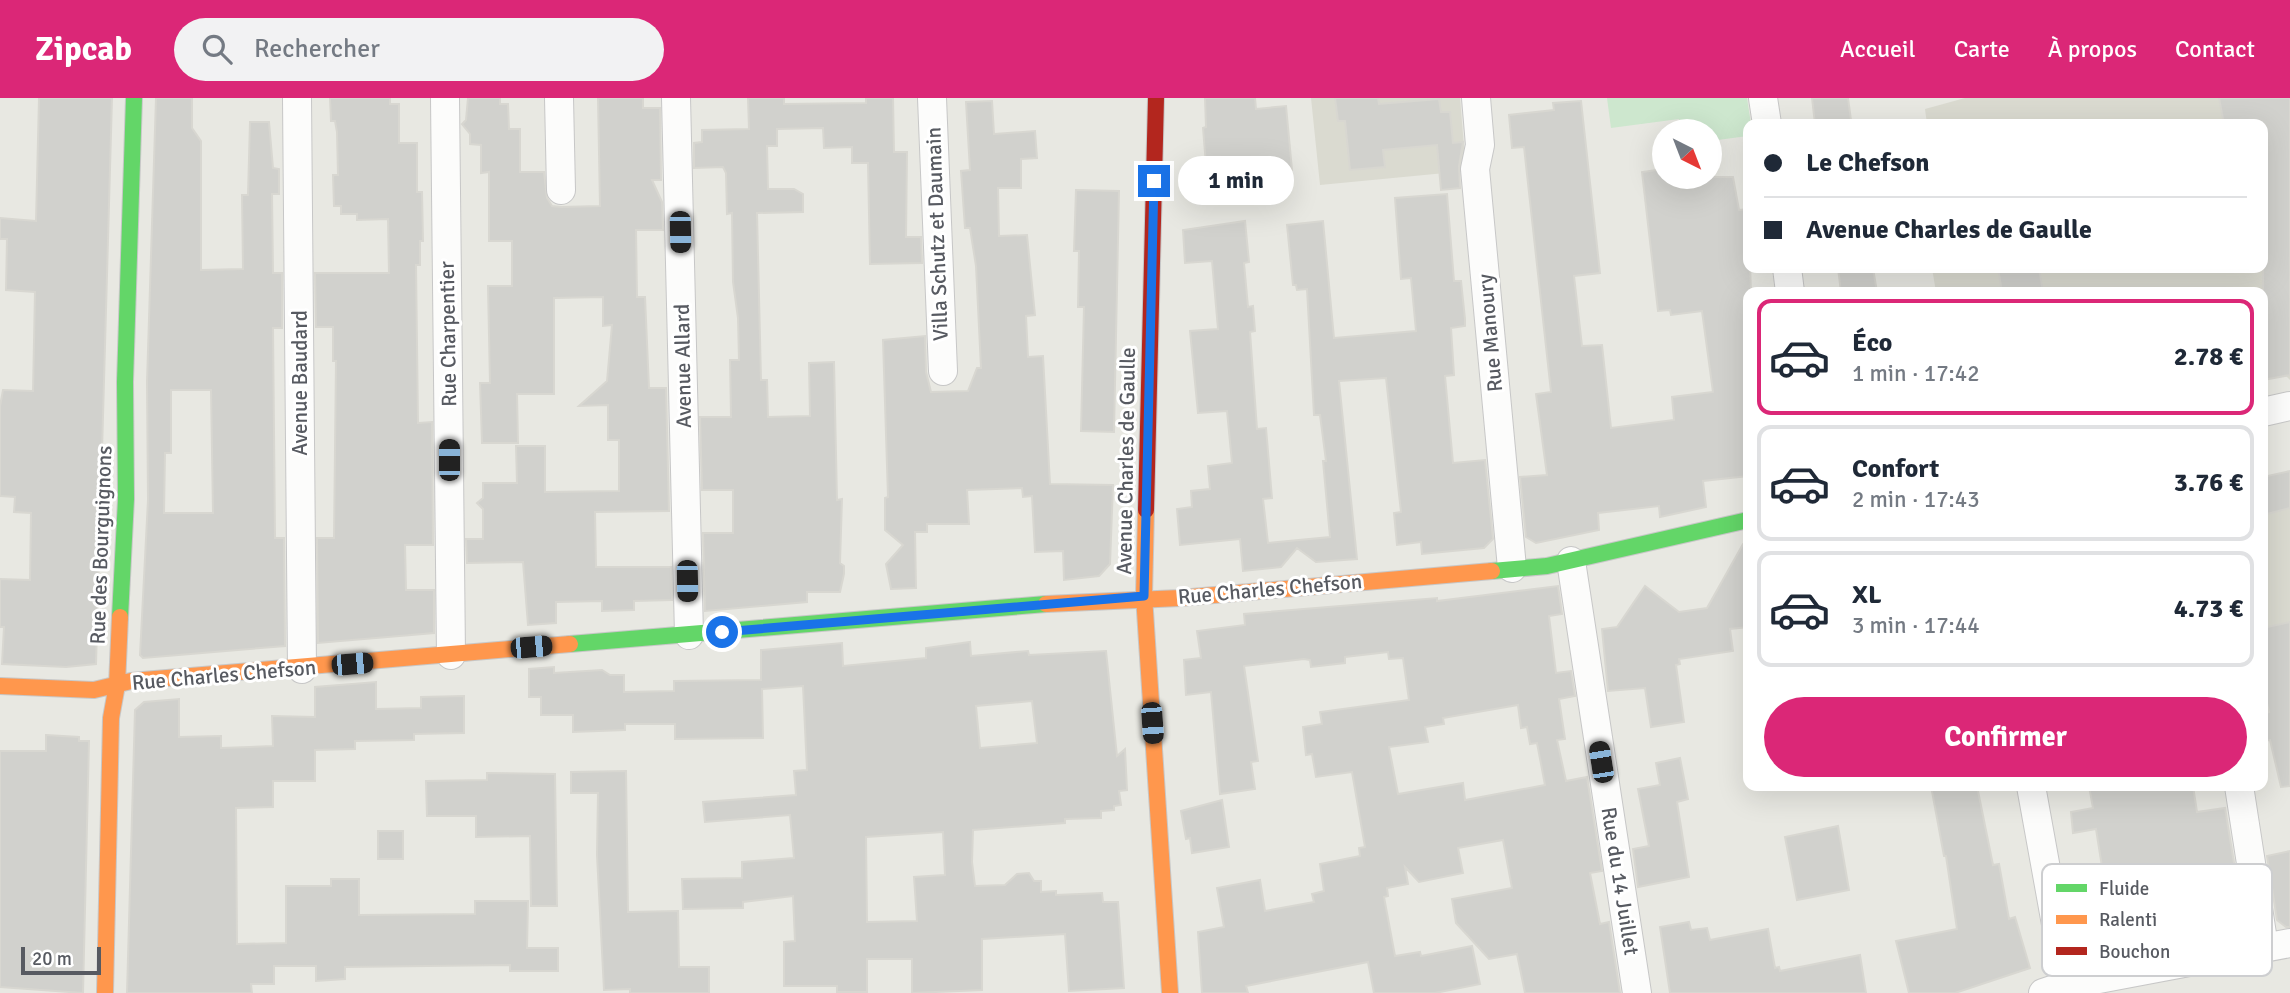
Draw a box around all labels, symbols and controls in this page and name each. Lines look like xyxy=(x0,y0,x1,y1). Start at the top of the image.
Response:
search box xyxy=(174,18,664,81)
text: Zipcab xyxy=(35,29,132,70)
icon: search xyxy=(198,30,236,68)
text: Rechercher xyxy=(254,33,380,65)
text: Accueil xyxy=(1840,34,1916,64)
text: Carte xyxy=(1954,34,2010,64)
text: À propos xyxy=(2048,34,2137,64)
text: Contact xyxy=(2175,34,2255,64)
north arrow xyxy=(1652,119,1722,189)
map controls xyxy=(1652,119,1722,189)
street label: Villa Schutz et Daumain xyxy=(920,127,954,341)
text: Le Chefson xyxy=(1806,147,1930,179)
callout: 1 min xyxy=(1178,156,1294,206)
route end xyxy=(1138,165,1170,197)
text: 1 min xyxy=(1208,166,1264,195)
car xyxy=(670,211,691,253)
text: Avenue Charles de Gaulle xyxy=(1806,214,2092,246)
street label: Rue Charpentier xyxy=(434,261,462,407)
street label: Rue Manoury xyxy=(1472,273,1508,393)
street label: Avenue Allard xyxy=(669,304,697,428)
street label: Avenue Baudard xyxy=(287,310,313,456)
icon: car xyxy=(1768,326,1831,389)
text: Éco xyxy=(1852,327,1892,359)
text: 2.78 € xyxy=(2174,341,2243,373)
street label: Avenue Charles de Gaulle xyxy=(1111,347,1141,575)
text: 1 min · 17:42 xyxy=(1852,359,1980,388)
car xyxy=(439,439,460,481)
street label: Rue des Bourguignons xyxy=(85,445,117,645)
icon: car xyxy=(1768,452,1831,515)
text: Confort xyxy=(1852,453,1939,485)
text: 3.76 € xyxy=(2174,467,2243,499)
text: 2 min · 17:43 xyxy=(1852,485,1980,514)
car xyxy=(677,560,698,602)
street label: Rue Charles Chefson xyxy=(1177,568,1363,610)
icon: car xyxy=(1768,578,1831,641)
text: XL xyxy=(1852,579,1882,611)
text: 4.73 € xyxy=(2174,593,2243,625)
text: 3 min · 17:44 xyxy=(1852,611,1980,640)
route start xyxy=(706,616,738,648)
car xyxy=(510,635,553,659)
car xyxy=(331,652,374,676)
street label: Rue Charles Chefson xyxy=(131,654,317,696)
button: Confirmer xyxy=(1764,697,2247,777)
car xyxy=(1141,701,1164,745)
car xyxy=(1588,740,1615,784)
street label: Rue du 14 Juillet xyxy=(1595,805,1645,957)
legend xyxy=(2042,864,2272,976)
text: Fluide xyxy=(2099,877,2149,901)
text: Ralenti xyxy=(2099,908,2157,932)
text: Bouchon xyxy=(2099,940,2170,964)
scale bar xyxy=(21,944,102,976)
text: 20 m xyxy=(32,947,72,971)

